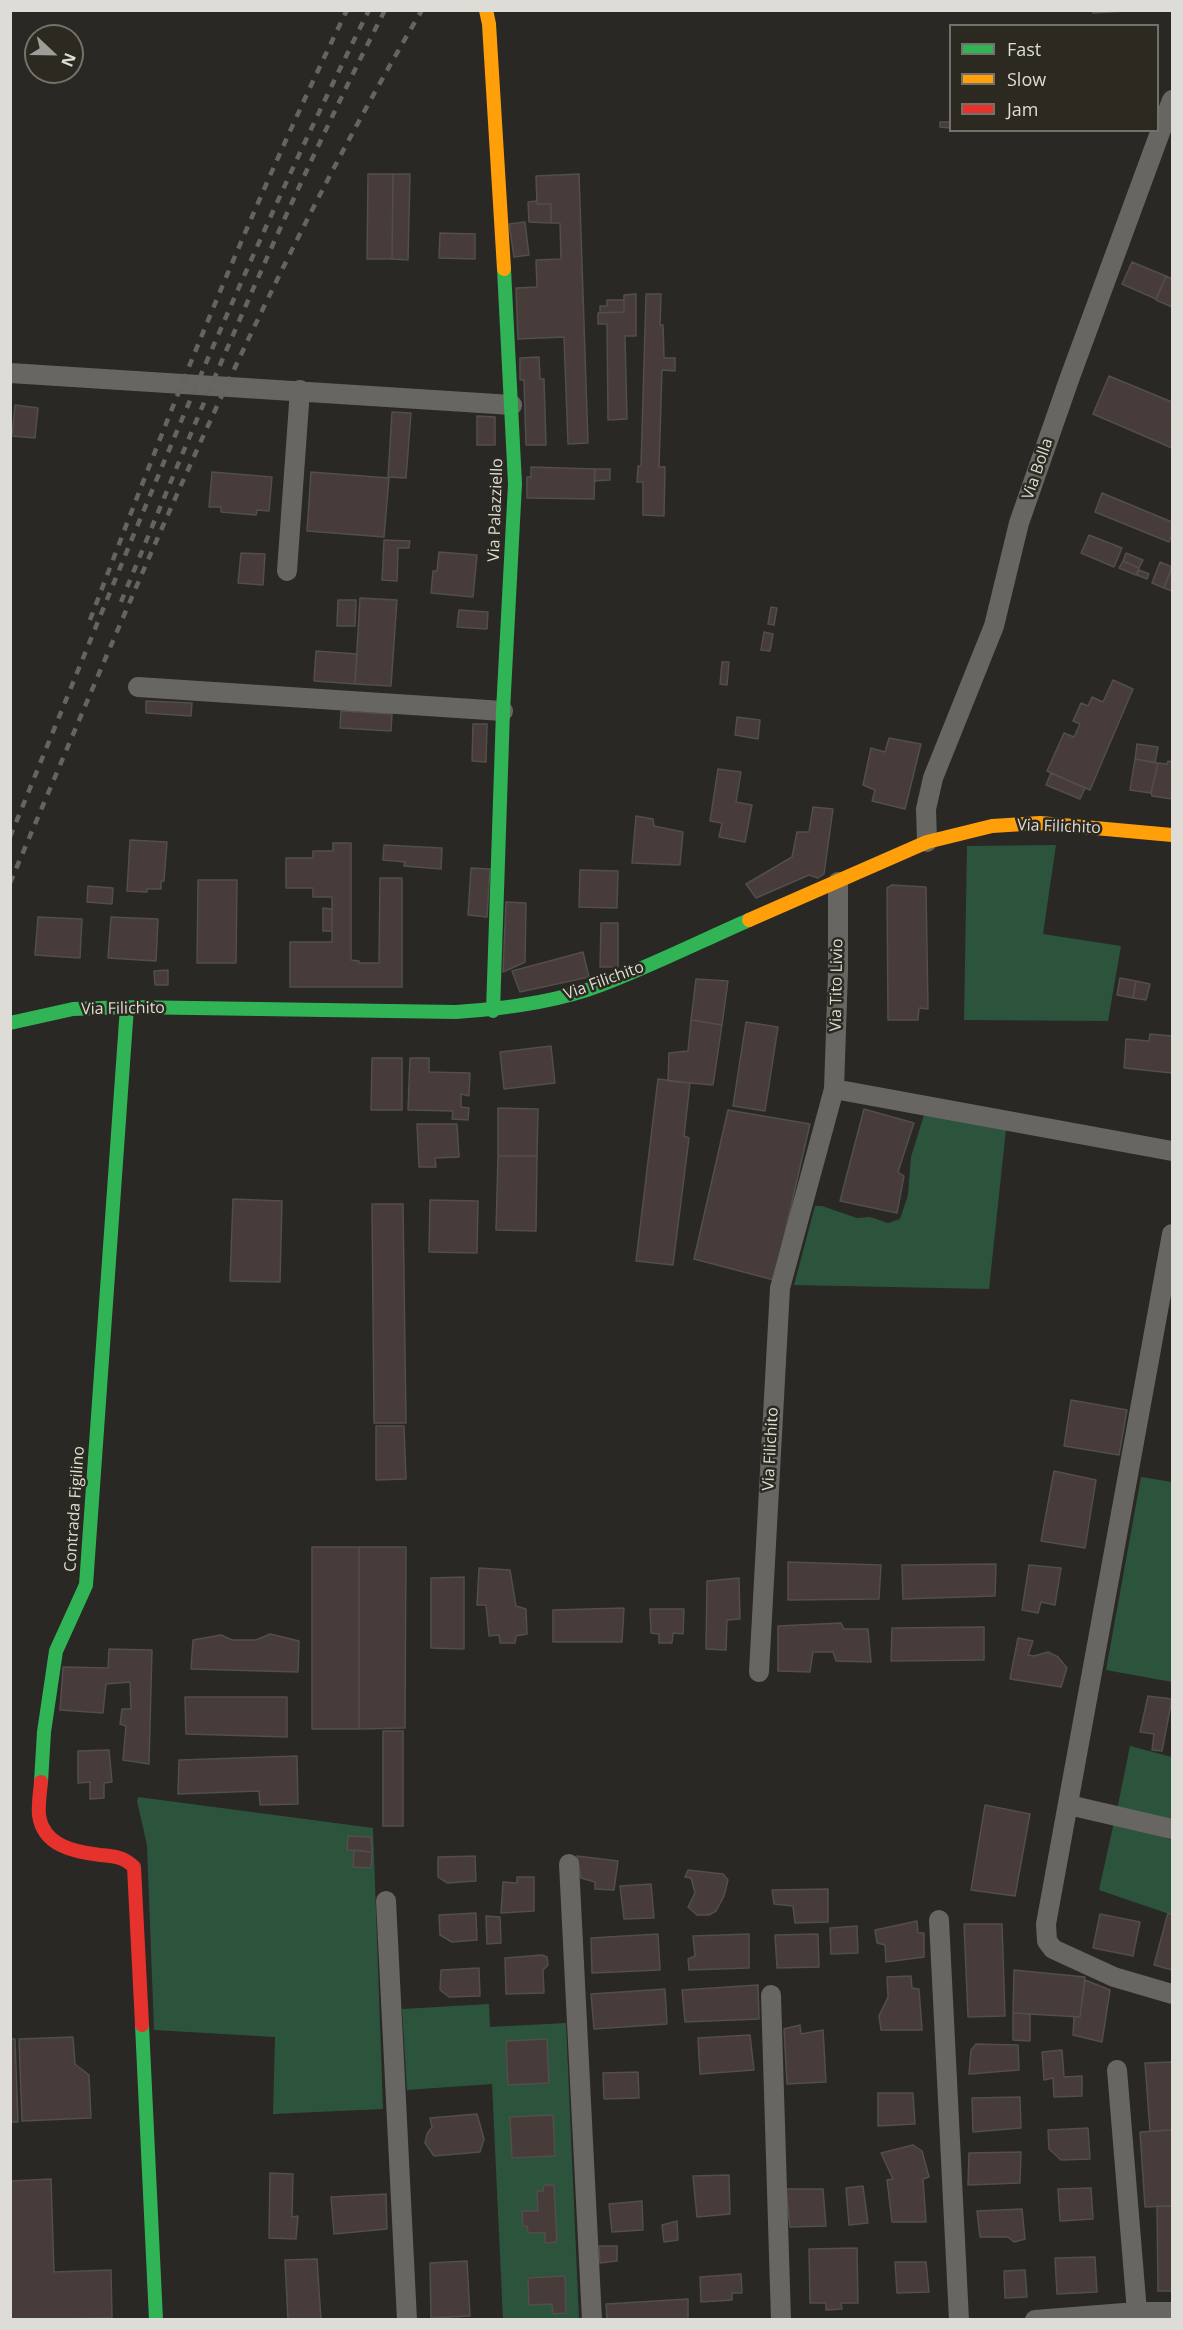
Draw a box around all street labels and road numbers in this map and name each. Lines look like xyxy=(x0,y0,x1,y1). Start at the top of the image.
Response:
street label: Via Bolla xyxy=(1019,436,1057,502)
street label: Via Palazziello xyxy=(485,458,507,562)
street label: Via Filichito xyxy=(1017,816,1101,838)
street label: Via Tito Livio xyxy=(827,938,847,1032)
street label: Via Filichito xyxy=(561,958,647,1004)
street label: Via Filichito xyxy=(81,999,165,1019)
street label: Via Filichito xyxy=(759,1407,783,1491)
street label: Contrada Figilino xyxy=(61,1445,89,1573)

